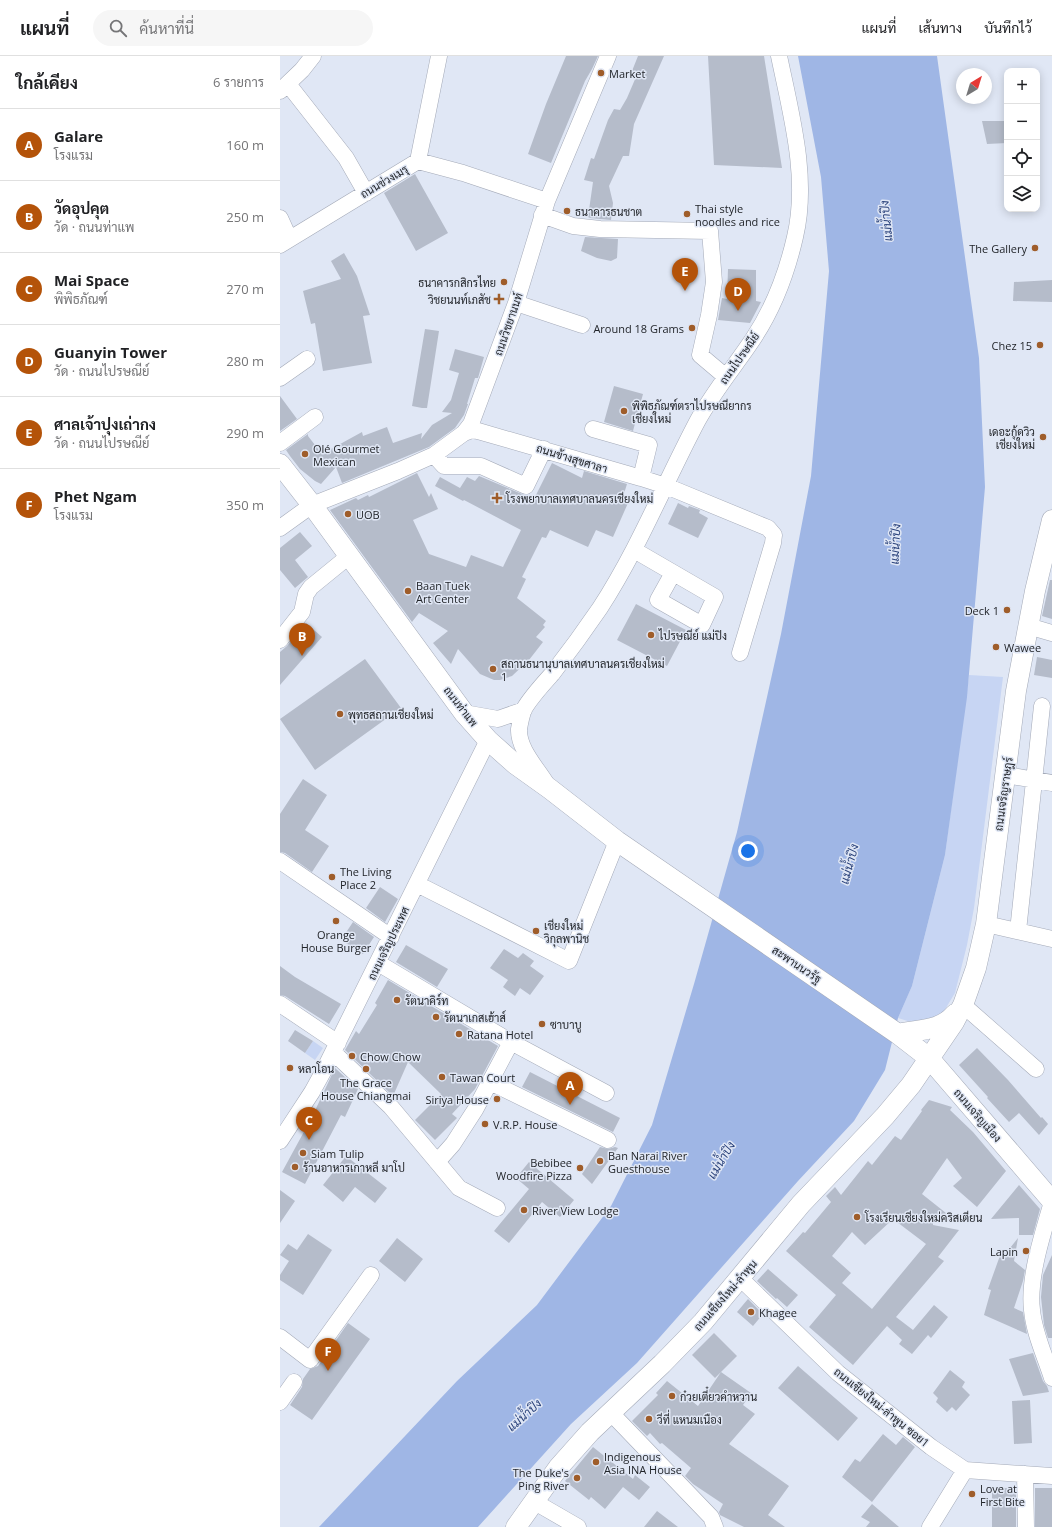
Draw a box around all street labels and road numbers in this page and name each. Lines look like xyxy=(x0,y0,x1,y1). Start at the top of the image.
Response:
street label: ถนนข่วงเมรุ xyxy=(357,161,412,203)
street label: ถนนวิชยานนท์ xyxy=(490,291,526,357)
street label: ถนนไปรษณีย์ xyxy=(716,329,762,387)
street label: ถนนข้างสุขศาลา xyxy=(534,440,610,478)
street label: ถนนท่าแพ xyxy=(441,683,482,729)
street label: ถนนเจริญราษฎร์ xyxy=(990,756,1017,832)
street label: ถนนเจริญประเทศ xyxy=(364,904,412,982)
street label: สะพานนวรัฐ xyxy=(769,942,825,987)
street label: ถนนเจริญเมือง xyxy=(951,1085,1005,1145)
street label: ถนนเชียงใหม่-ลำพูน xyxy=(690,1256,761,1334)
street label: ถนนเชียงใหม่-ลำพูน ซอย1 xyxy=(831,1364,933,1451)

